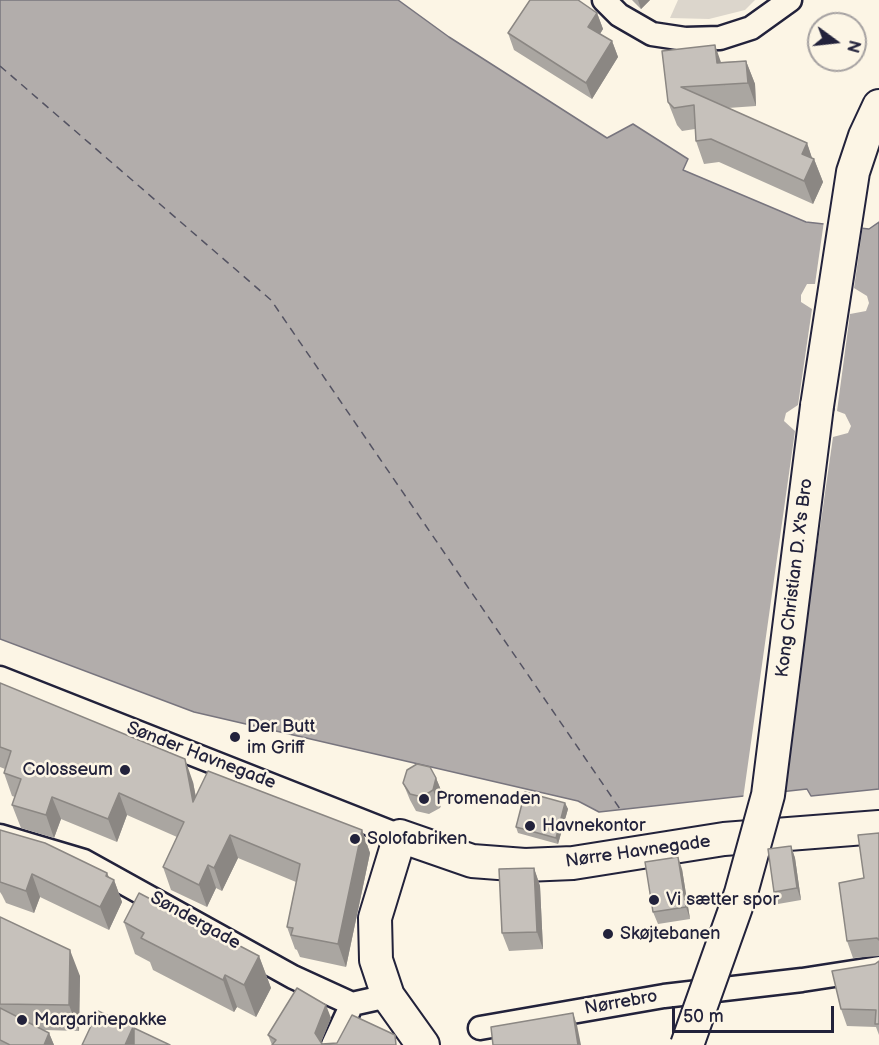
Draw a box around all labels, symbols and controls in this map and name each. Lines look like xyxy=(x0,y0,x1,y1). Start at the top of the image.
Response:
north arrow xyxy=(807,12,867,72)
text: N xyxy=(842,38,864,55)
street label: Kong Christian D. X's Bro xyxy=(772,477,818,679)
place label: Der Butt im Griff xyxy=(247,716,315,758)
street label: Sønder Havnegade xyxy=(123,718,279,794)
marker: Der Butt im Griff xyxy=(228,730,242,744)
place label: Colosseum xyxy=(22,759,113,781)
marker: Colosseum xyxy=(118,763,132,777)
place label: Promenaden xyxy=(436,788,541,810)
marker: Promenaden xyxy=(417,792,431,806)
place label: Havnekontor xyxy=(542,815,645,837)
marker: Havnekontor xyxy=(523,819,537,833)
place label: Solofabriken xyxy=(367,828,467,850)
street label: Nørre Havnegade xyxy=(564,831,712,873)
marker: Solofabriken xyxy=(348,832,362,846)
street label: Søndergade xyxy=(146,887,244,955)
place label: Vi sætter spor xyxy=(666,889,779,911)
marker: Vi sætter spor xyxy=(647,893,661,907)
place label: Skøjtebanen xyxy=(620,923,720,945)
marker: Skøjtebanen xyxy=(601,927,615,941)
street label: Nørrebro xyxy=(583,986,659,1020)
scale bar xyxy=(675,994,837,1032)
text: 50 m xyxy=(683,1006,724,1027)
place label: Margarinepakke xyxy=(34,1009,167,1031)
marker: Margarinepakke xyxy=(15,1013,29,1027)

